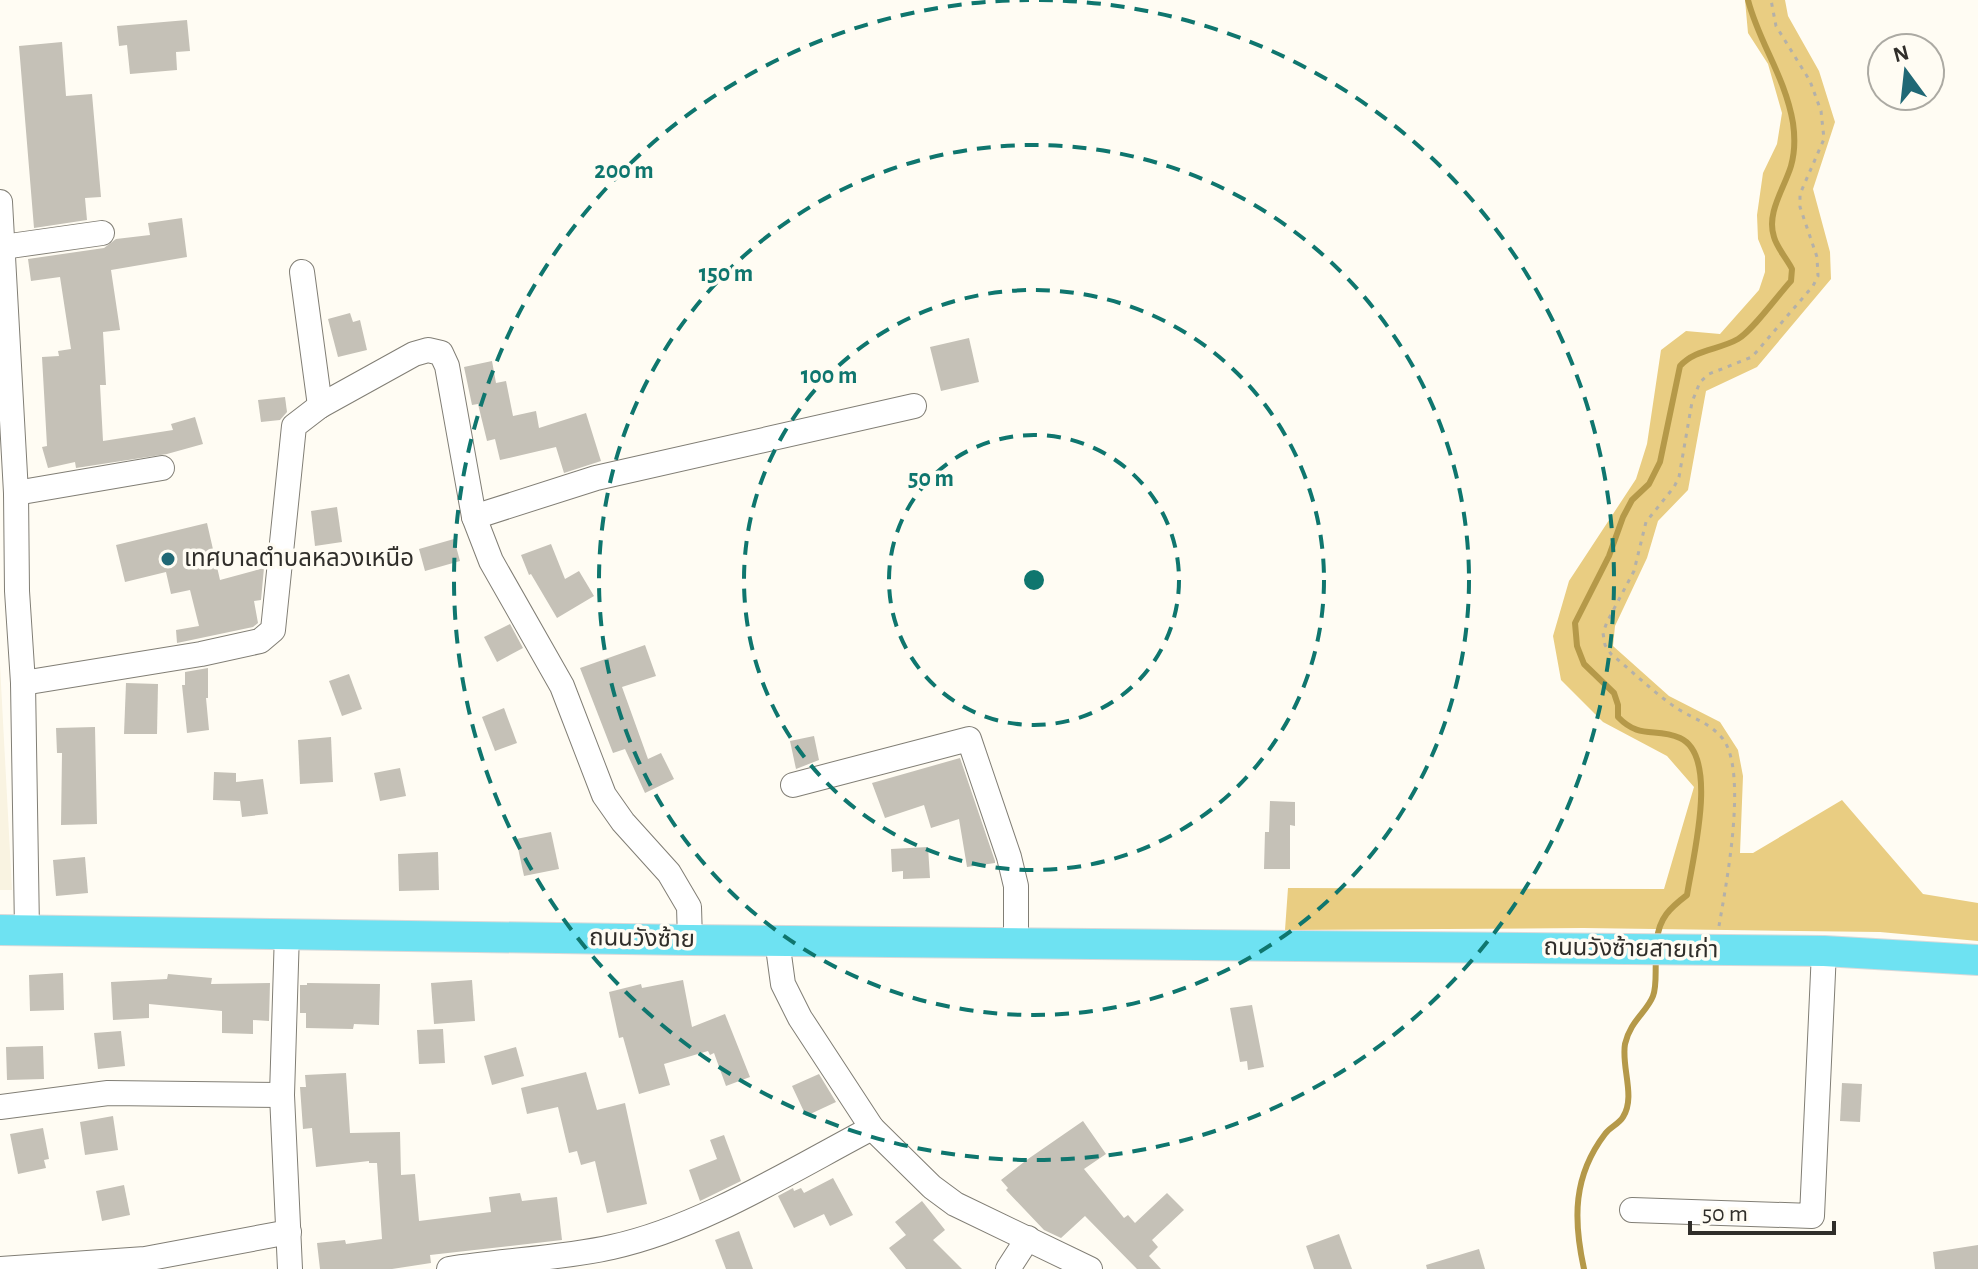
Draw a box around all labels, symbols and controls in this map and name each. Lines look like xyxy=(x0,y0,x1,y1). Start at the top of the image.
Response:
north arrow xyxy=(1866,32,1946,112)
text: N xyxy=(1891,41,1911,66)
text: 200 m xyxy=(594,159,654,183)
text: 150 m xyxy=(699,262,753,286)
text: 100 m xyxy=(801,364,857,388)
text: 50 m xyxy=(908,467,954,491)
place label: เทศบาลตำบลหลวงเหนือ xyxy=(184,546,414,571)
marker: เทศบาลตำบลหลวงเหนือ xyxy=(159,550,177,568)
centre of rings xyxy=(1020,566,1048,594)
street label: ถนนวังซ้าย xyxy=(589,924,695,952)
street label: ถนนวังซ้ายสายเก่า xyxy=(1543,932,1719,963)
scale bar xyxy=(1690,1185,1834,1235)
text: 50 m xyxy=(1702,1202,1748,1226)

